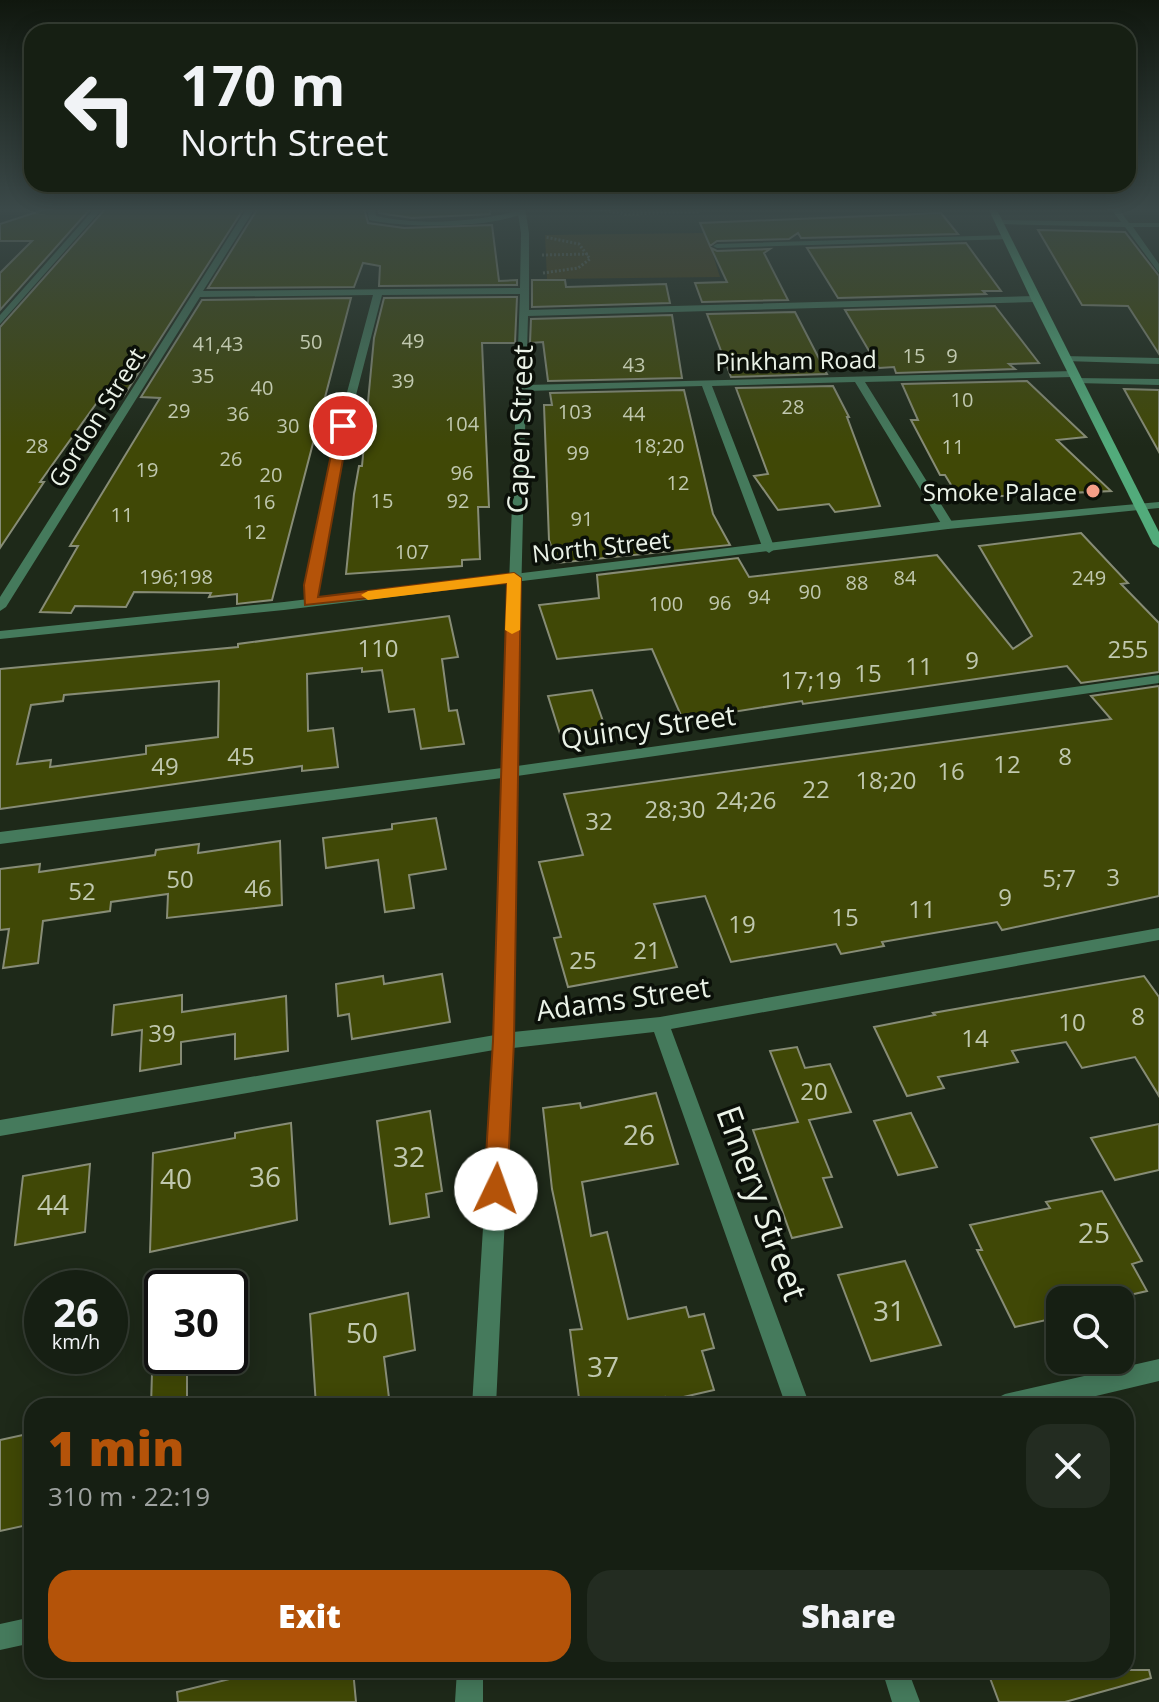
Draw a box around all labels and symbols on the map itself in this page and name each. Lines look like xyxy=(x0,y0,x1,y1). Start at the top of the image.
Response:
house number: 49 xyxy=(402,327,424,354)
house number: 50 xyxy=(300,328,322,355)
house number: 41,43 xyxy=(193,330,243,357)
street label: Gordon Street xyxy=(40,341,152,493)
street label: Pinkham Road xyxy=(715,342,877,378)
house number: 15 xyxy=(903,342,925,369)
house number: 9 xyxy=(946,342,958,369)
street label: Capen Street xyxy=(497,344,541,514)
house number: 43 xyxy=(623,351,645,378)
house number: 35 xyxy=(192,362,214,389)
house number: 39 xyxy=(392,367,414,394)
house number: 40 xyxy=(251,374,273,401)
house number: 10 xyxy=(951,386,973,413)
pin xyxy=(309,392,377,460)
house number: 28 xyxy=(782,393,804,420)
house number: 29 xyxy=(168,397,190,424)
house number: 103 xyxy=(558,398,592,425)
house number: 36 xyxy=(227,400,249,427)
house number: 44 xyxy=(623,400,646,427)
house number: 104 xyxy=(445,410,480,437)
house number: 30 xyxy=(277,412,299,439)
house number: 28 xyxy=(26,432,48,459)
house number: 18;20 xyxy=(634,432,685,459)
house number: 11 xyxy=(942,433,964,460)
house number: 99 xyxy=(567,439,589,466)
house number: 26 xyxy=(220,445,242,472)
house number: 19 xyxy=(136,456,158,483)
house number: 96 xyxy=(451,459,473,486)
house number: 20 xyxy=(260,461,282,488)
house number: 12 xyxy=(667,469,689,496)
place label: Smoke Palace xyxy=(923,475,1077,508)
marker: Smoke Palace xyxy=(1084,482,1102,500)
house number: 15 xyxy=(371,487,393,514)
house number: 92 xyxy=(447,487,469,514)
house number: 16 xyxy=(253,488,275,515)
house number: 11 xyxy=(111,501,133,528)
house number: 91 xyxy=(571,505,593,532)
house number: 12 xyxy=(244,518,266,545)
street label: North Street xyxy=(530,522,672,570)
house number: 107 xyxy=(395,538,429,565)
house number: 196;198 xyxy=(139,563,213,590)
house number: 84 xyxy=(894,564,917,591)
house number: 249 xyxy=(1072,564,1106,591)
house number: 88 xyxy=(846,569,868,596)
house number: 90 xyxy=(799,578,821,605)
house number: 94 xyxy=(748,583,771,610)
house number: 96 xyxy=(709,589,731,616)
house number: 100 xyxy=(649,590,683,617)
house number: 110 xyxy=(357,631,399,664)
house number: 255 xyxy=(1107,632,1149,665)
house number: 9 xyxy=(965,643,979,676)
house number: 11 xyxy=(905,649,933,682)
house number: 15 xyxy=(854,656,882,689)
house number: 17;19 xyxy=(780,663,842,696)
street label: Quincy Street xyxy=(558,695,738,757)
house number: 45 xyxy=(227,739,255,772)
house number: 8 xyxy=(1058,739,1072,772)
house number: 12 xyxy=(993,747,1021,780)
house number: 49 xyxy=(151,749,179,782)
house number: 16 xyxy=(937,754,965,787)
house number: 18;20 xyxy=(855,763,917,796)
house number: 22 xyxy=(802,772,830,805)
house number: 24;26 xyxy=(715,783,777,816)
house number: 28;30 xyxy=(644,792,706,825)
house number: 32 xyxy=(585,804,613,837)
house number: 3 xyxy=(1106,860,1120,893)
house number: 5;7 xyxy=(1042,861,1076,894)
house number: 50 xyxy=(166,862,194,895)
house number: 46 xyxy=(244,871,272,904)
house number: 52 xyxy=(68,874,96,907)
house number: 9 xyxy=(998,880,1012,913)
house number: 11 xyxy=(908,892,936,925)
house number: 15 xyxy=(831,900,859,933)
house number: 19 xyxy=(728,907,756,940)
house number: 21 xyxy=(633,933,661,966)
house number: 25 xyxy=(569,943,597,976)
street label: Adams Street xyxy=(534,967,712,1029)
house number: 8 xyxy=(1131,999,1145,1032)
house number: 10 xyxy=(1058,1005,1086,1038)
house number: 39 xyxy=(148,1016,176,1049)
house number: 14 xyxy=(961,1021,989,1054)
house number: 20 xyxy=(800,1074,828,1107)
street label: Emery Street xyxy=(706,1099,820,1307)
house number: 26 xyxy=(623,1115,655,1153)
house number: 32 xyxy=(393,1137,425,1175)
position arrow xyxy=(454,1147,538,1231)
house number: 36 xyxy=(249,1157,281,1195)
house number: 40 xyxy=(160,1159,192,1197)
house number: 44 xyxy=(37,1185,69,1223)
house number: 25 xyxy=(1078,1213,1110,1251)
speed limit sign: 30 xyxy=(144,1270,248,1374)
house number: 31 xyxy=(873,1291,905,1329)
house number: 50 xyxy=(346,1313,378,1351)
house number: 37 xyxy=(587,1347,619,1385)

